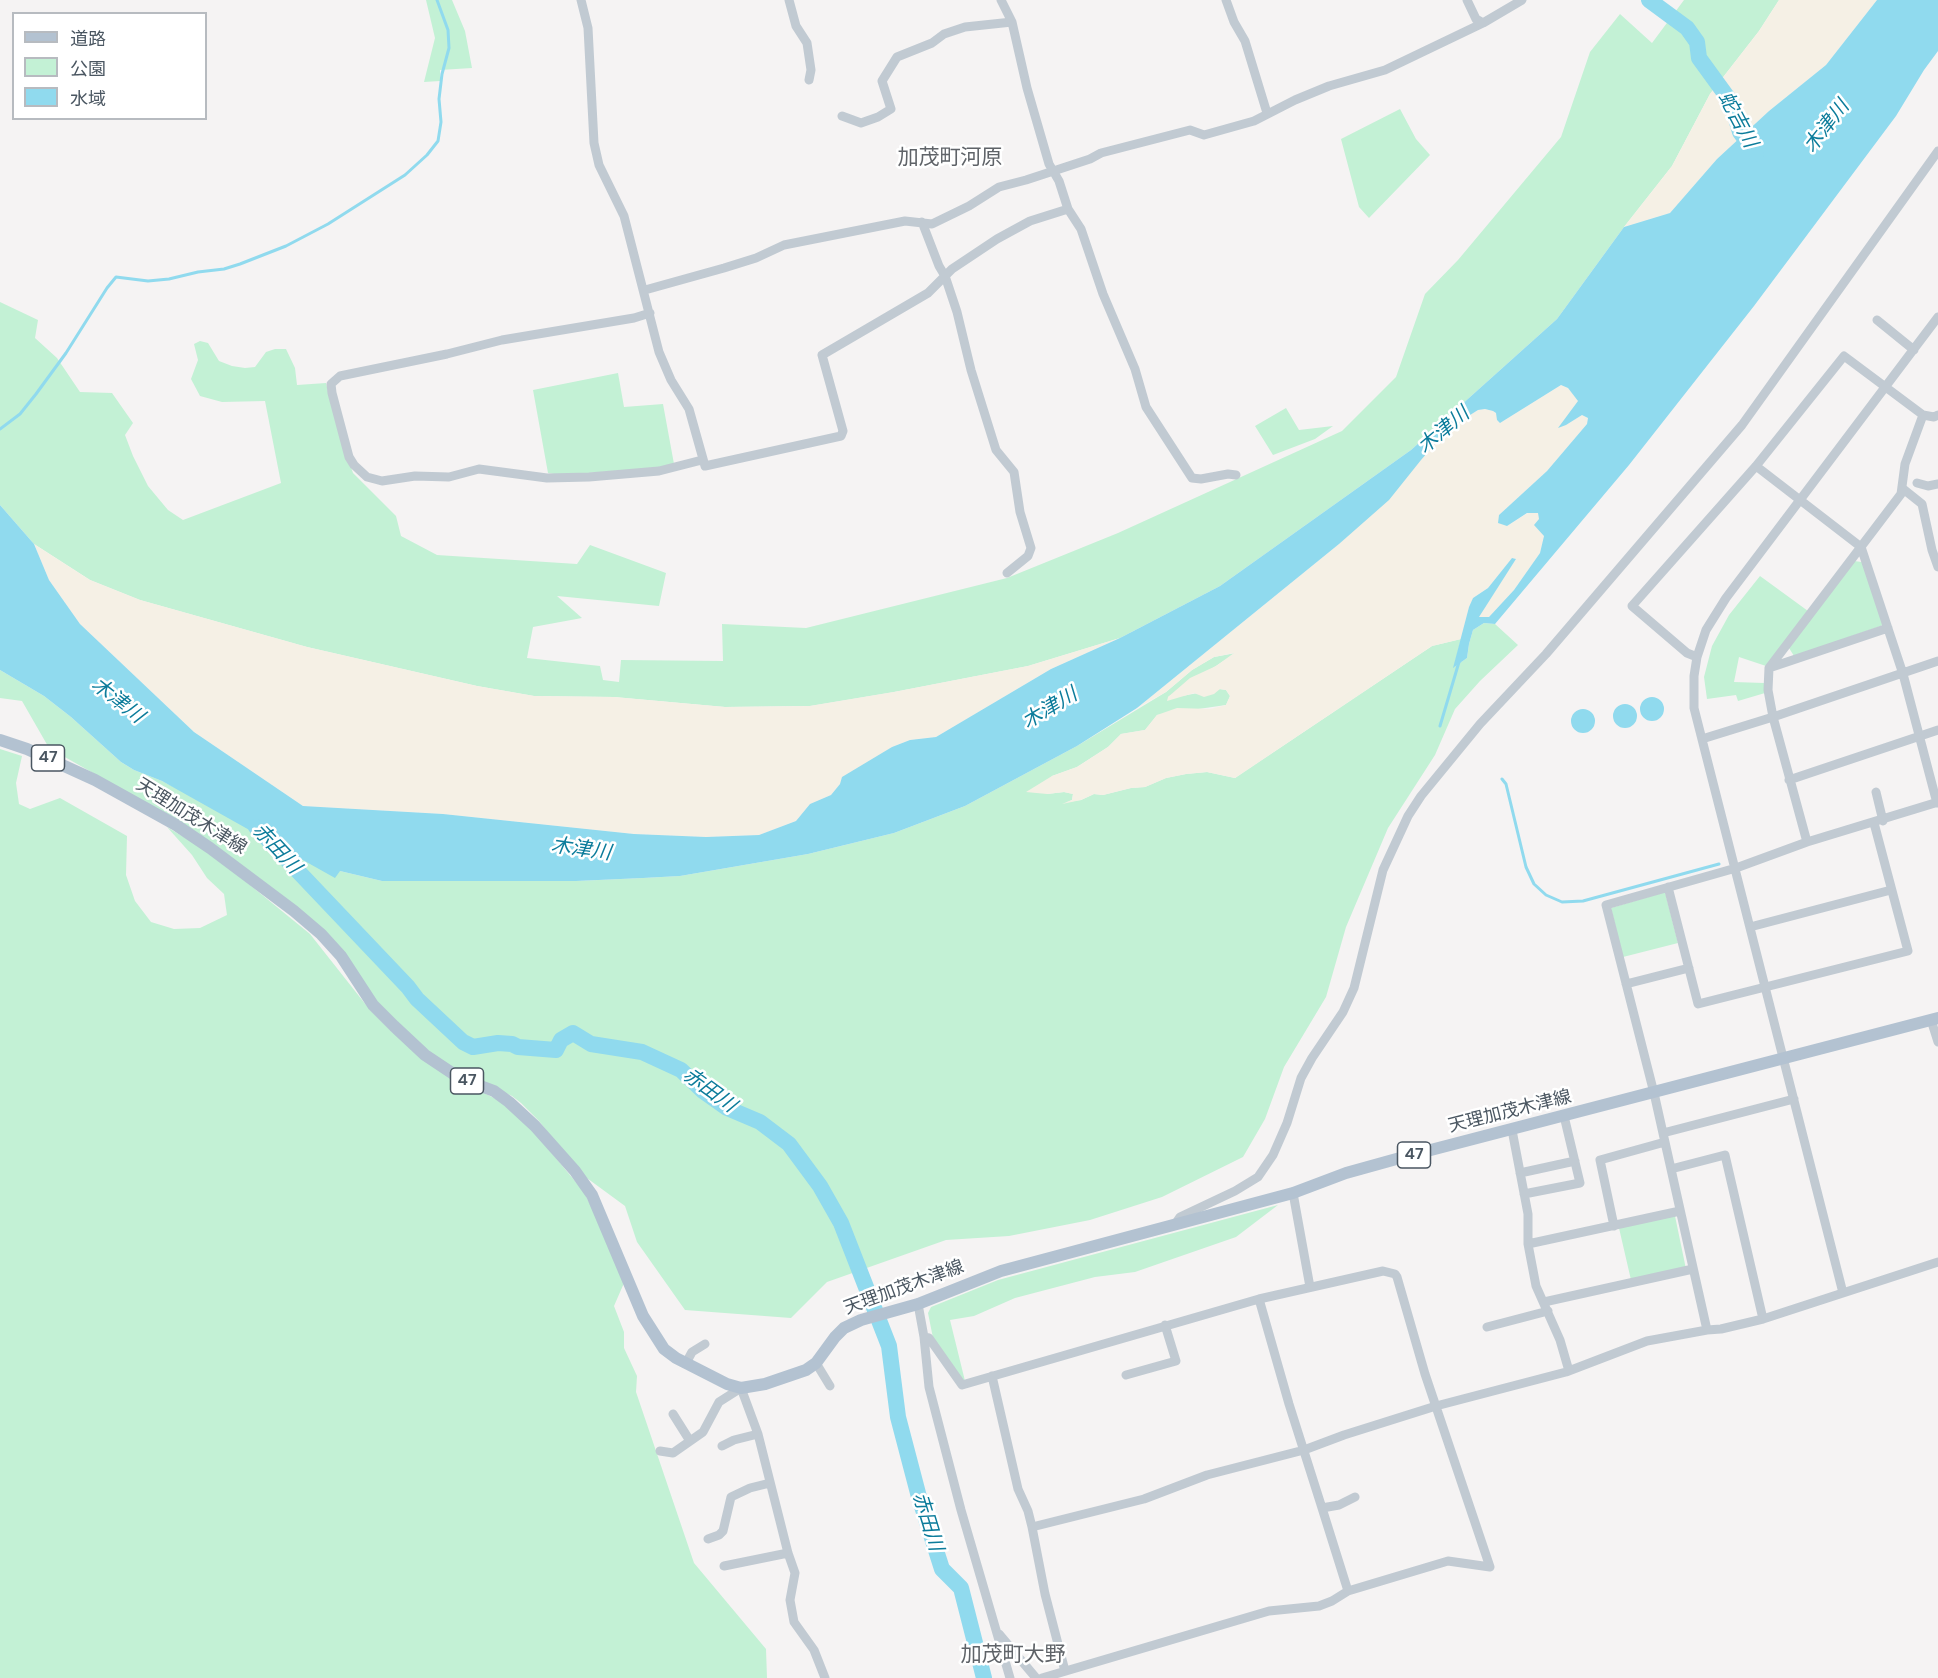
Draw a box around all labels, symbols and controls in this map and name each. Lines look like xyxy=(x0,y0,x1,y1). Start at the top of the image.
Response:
legend xyxy=(12,12,207,120)
text: 道路 xyxy=(70,27,106,51)
text: 公園 xyxy=(70,57,106,81)
text: 水域 xyxy=(70,87,106,111)
water label: 蛇吉川 xyxy=(1712,88,1762,152)
water label: 木津川 xyxy=(1799,96,1855,158)
district label: 加茂町河原 xyxy=(898,145,1002,171)
water label: 木津川 xyxy=(1413,403,1475,459)
water label: 木津川 xyxy=(86,673,148,729)
water label: 木津川 xyxy=(1018,683,1082,735)
road number: 47 xyxy=(32,745,64,771)
street label: 天理加茂木津線 xyxy=(132,774,250,860)
water label: 赤田川 xyxy=(247,819,305,879)
water label: 木津川 xyxy=(550,834,612,866)
water label: 赤田川 xyxy=(678,1064,740,1118)
road number: 47 xyxy=(450,1068,484,1094)
street label: 天理加茂木津線 xyxy=(1446,1086,1574,1138)
road number: 47 xyxy=(1398,1142,1430,1168)
street label: 天理加茂木津線 xyxy=(841,1256,967,1320)
water label: 赤田川 xyxy=(907,1490,947,1554)
district label: 加茂町大野 xyxy=(961,1642,1065,1668)

